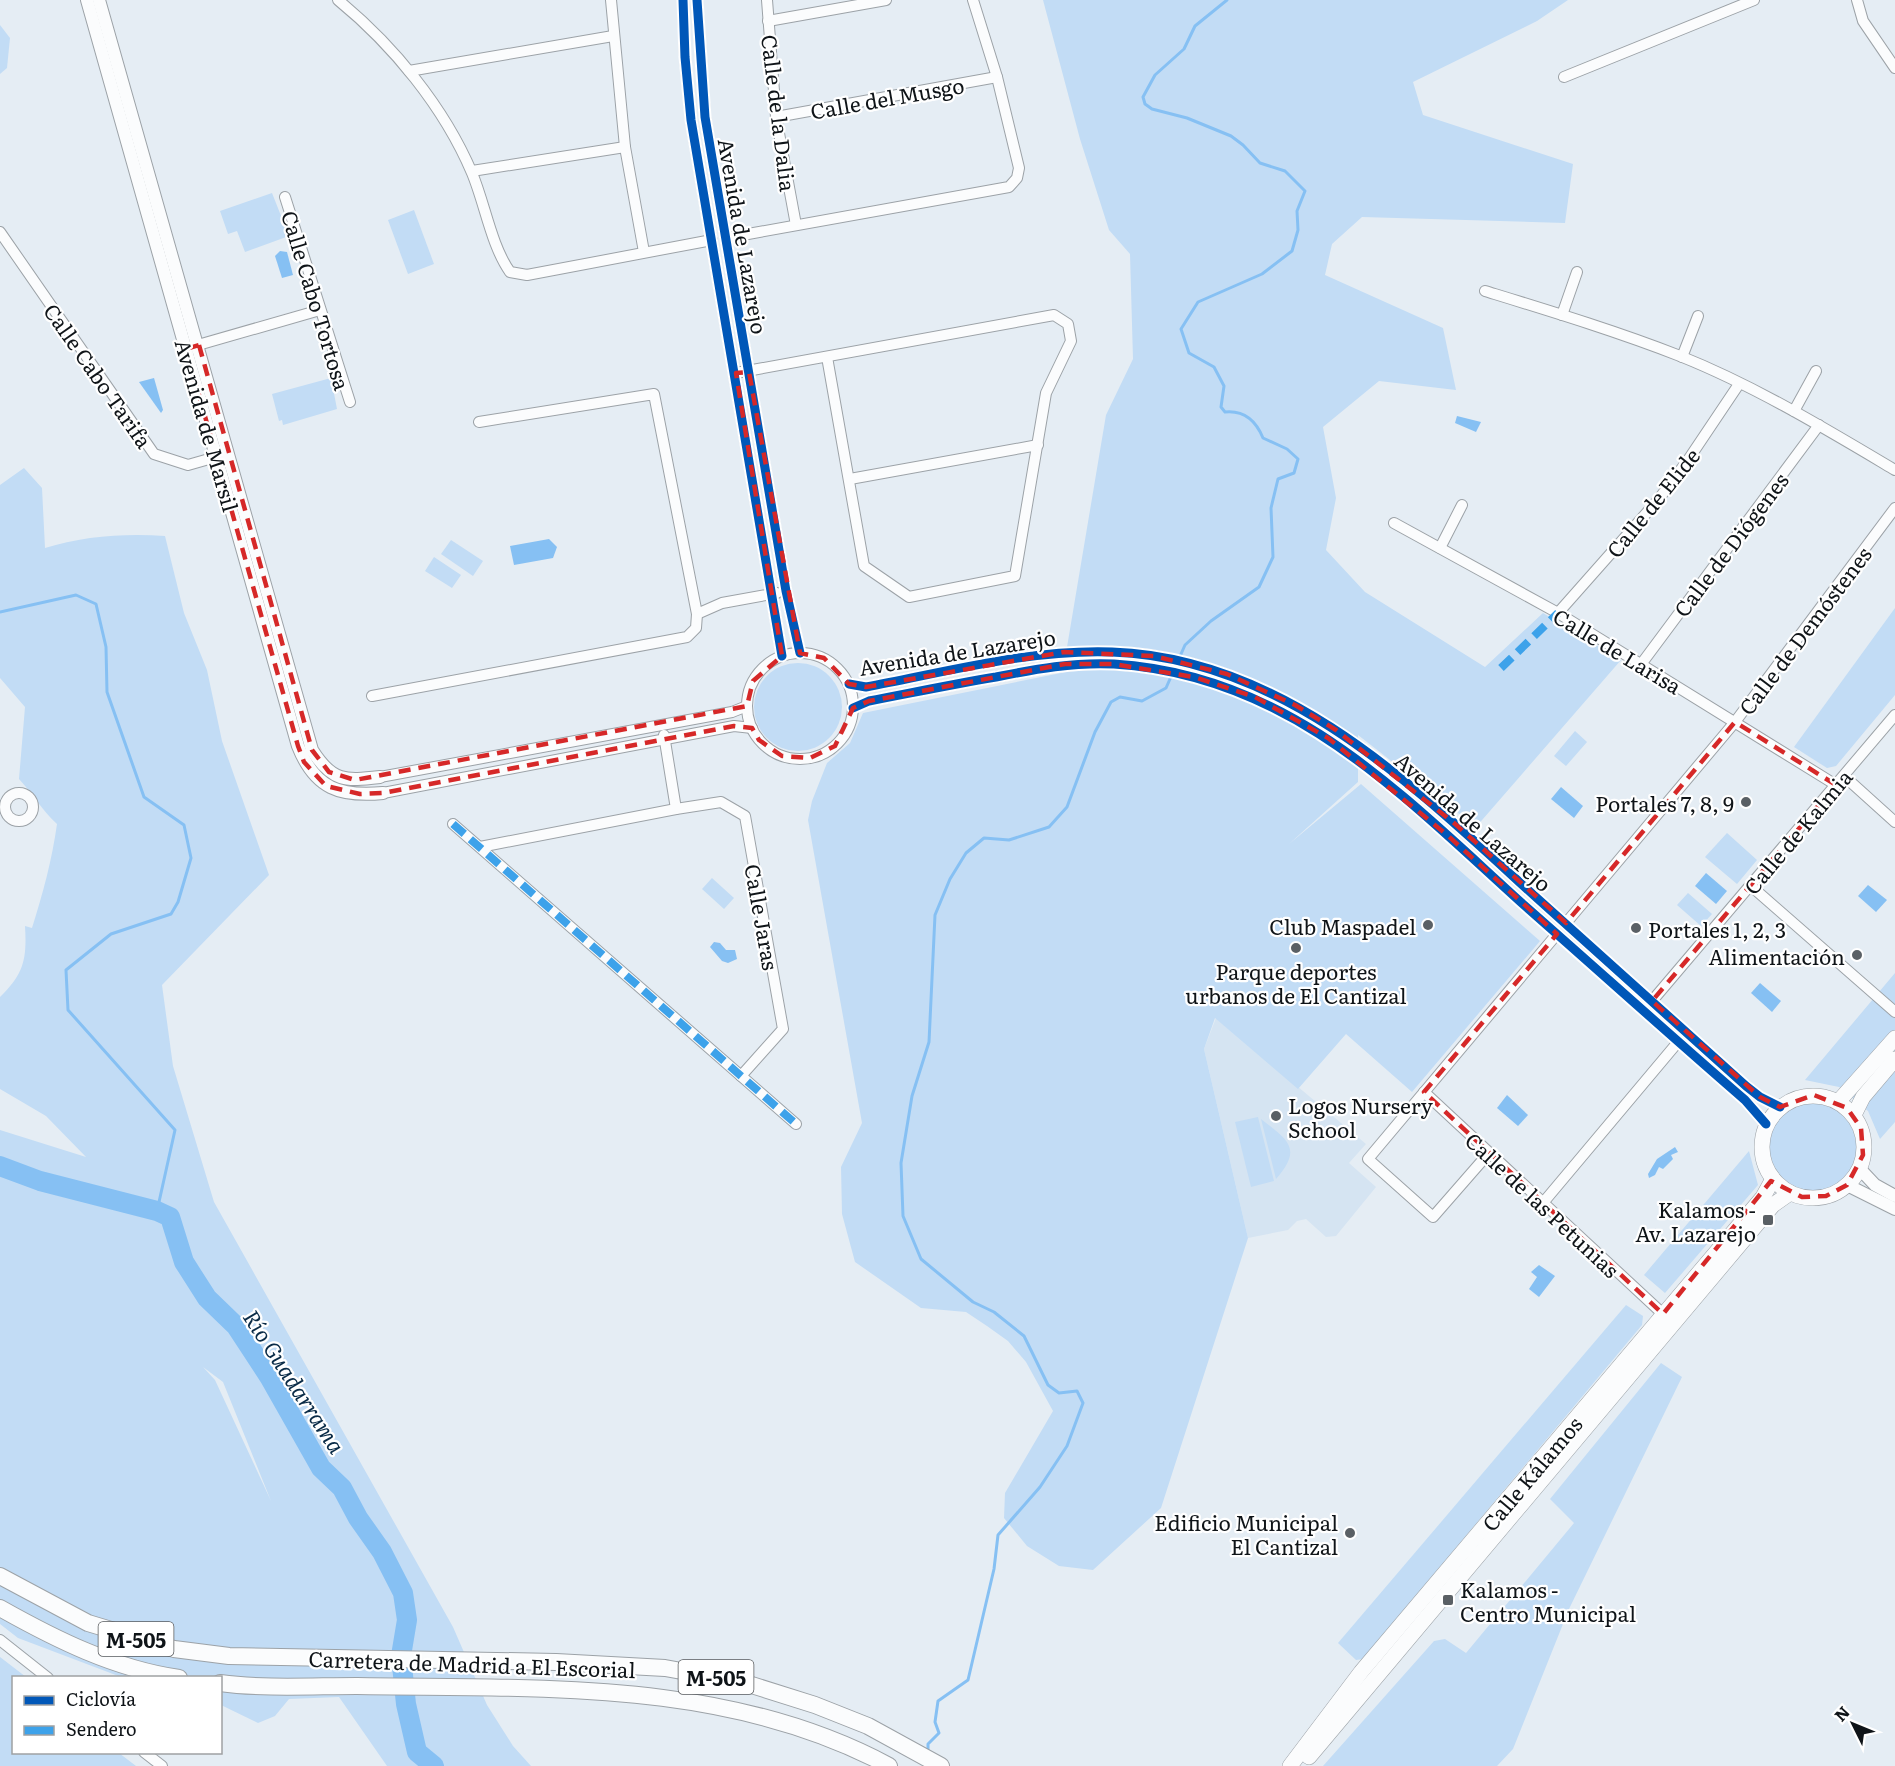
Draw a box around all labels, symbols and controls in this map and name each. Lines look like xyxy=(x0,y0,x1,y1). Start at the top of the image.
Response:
street label: Calle de la Dalia xyxy=(755,33,805,194)
street label: Calle del Musgo xyxy=(808,68,966,126)
street label: Avenida de Lazarejo xyxy=(711,136,777,336)
street label: Calle Cabo Tortosa xyxy=(275,206,359,394)
street label: Calle Cabo Tarifa xyxy=(37,296,161,454)
street label: Avenida de Marsil xyxy=(169,335,247,515)
street label: Calle de Elide xyxy=(1598,440,1706,564)
street label: Calle de Diógenes xyxy=(1665,465,1795,623)
street label: Calle de Demóstenes xyxy=(1730,539,1878,721)
street label: Calle de Larisa xyxy=(1548,599,1689,701)
street label: Avenida de Lazarejo xyxy=(857,620,1057,682)
street label: Avenida de Lazarejo xyxy=(1389,744,1559,898)
street label: Calle de Kalmia xyxy=(1735,761,1859,900)
place label: Portales 7, 8, 9 xyxy=(1595,787,1734,818)
marker: Portales 7, 8, 9 xyxy=(1739,795,1753,809)
street label: Calle Jaras xyxy=(738,861,788,973)
place label: Club Maspadel xyxy=(1269,910,1416,941)
place label: Portales 1, 2, 3 xyxy=(1648,913,1786,944)
marker: Club Maspadel xyxy=(1421,918,1435,932)
marker: Portales 1, 2, 3 xyxy=(1629,921,1643,935)
place label: Alimentación xyxy=(1708,940,1845,971)
marker: Parque deportes urbanos de El Cantizal xyxy=(1289,941,1303,955)
marker: Alimentación xyxy=(1850,948,1864,962)
place label: Parque deportes urbanos de El Cantizal xyxy=(1185,955,1407,1010)
place label: Logos Nursery School xyxy=(1288,1089,1434,1144)
marker: Logos Nursery School xyxy=(1269,1109,1283,1123)
street label: Calle de las Petunias xyxy=(1459,1124,1627,1284)
place label: Kalamos - Av. Lazarejo xyxy=(1635,1193,1756,1248)
marker: Kalamos - Av. Lazarejo xyxy=(1761,1213,1775,1227)
water label: Río Guadarrama xyxy=(236,1303,354,1460)
street label: Calle Kálamos xyxy=(1474,1409,1588,1537)
place label: Edificio Municipal El Cantizal xyxy=(1154,1506,1338,1561)
marker: Edificio Municipal El Cantizal xyxy=(1343,1526,1357,1540)
place label: Kalamos - Centro Municipal xyxy=(1460,1573,1636,1628)
marker: Kalamos - Centro Municipal xyxy=(1441,1593,1455,1607)
road number: M-505 xyxy=(98,1622,174,1656)
street label: Carretera de Madrid a El Escorial xyxy=(308,1642,636,1684)
road number: M-505 xyxy=(678,1660,754,1694)
legend xyxy=(12,1676,222,1754)
text: Ciclovía xyxy=(66,1685,136,1712)
north arrow xyxy=(1823,1694,1883,1754)
text: N xyxy=(1828,1700,1855,1726)
text: Sendero xyxy=(66,1715,137,1742)

